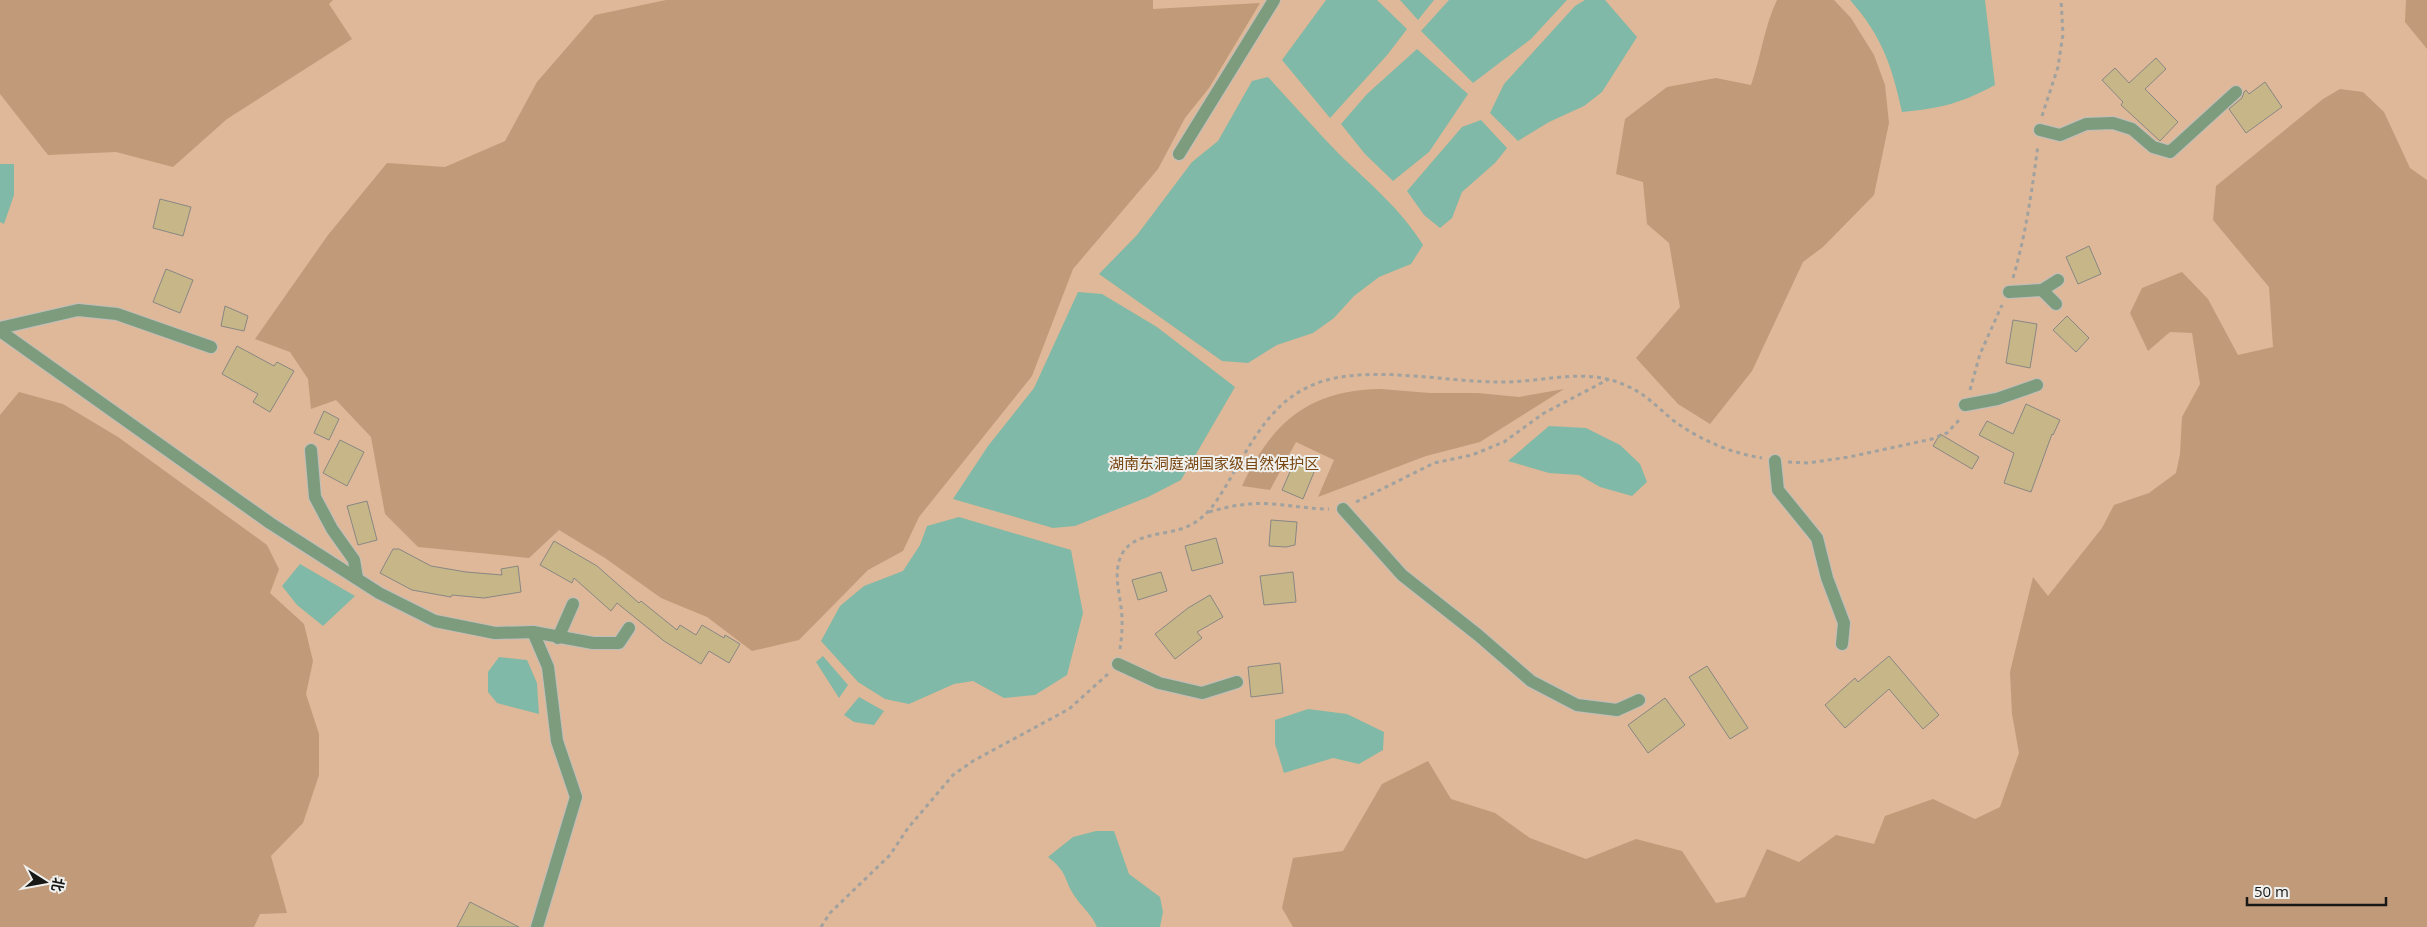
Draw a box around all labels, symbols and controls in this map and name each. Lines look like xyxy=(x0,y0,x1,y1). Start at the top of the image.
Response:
park label: 湖南东洞庭湖国家级自然保护区 xyxy=(1109,453,1319,473)
north arrow xyxy=(20,857,70,907)
scale bar xyxy=(2247,874,2386,906)
text: 北 xyxy=(48,876,69,893)
text: 50 m xyxy=(2254,881,2289,901)

